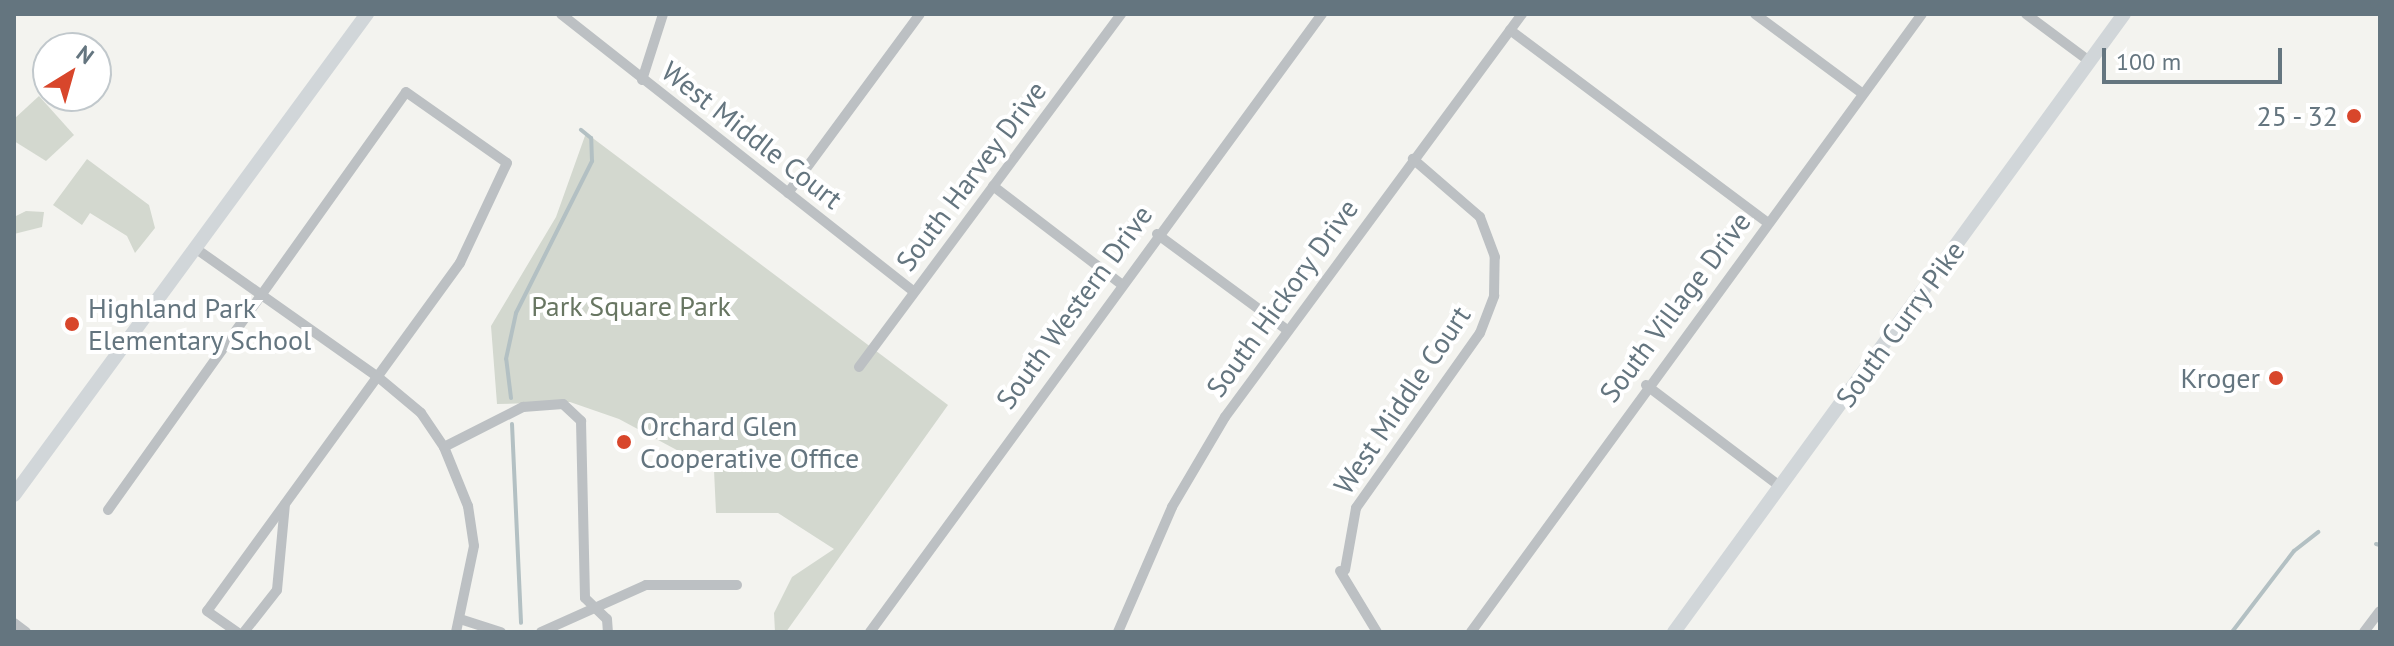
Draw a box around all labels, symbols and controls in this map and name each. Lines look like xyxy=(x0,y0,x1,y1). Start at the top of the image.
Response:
north arrow xyxy=(32,32,112,112)
scale bar xyxy=(2106,32,2286,82)
text: N xyxy=(71,39,99,70)
text: 100 m xyxy=(2116,46,2181,77)
street label: West Middle Court xyxy=(655,54,849,216)
street label: South Harvey Drive xyxy=(889,74,1053,278)
place label: 25 - 32 xyxy=(2252,99,2338,133)
marker: 25 - 32 xyxy=(2345,107,2363,125)
street label: South Hickory Drive xyxy=(1199,192,1365,404)
street label: South Western Drive xyxy=(989,199,1159,415)
street label: South Village Drive xyxy=(1592,205,1758,409)
street label: South Curry Pike xyxy=(1828,234,1972,414)
park label: Park Square Park xyxy=(531,289,731,323)
place label: Highland Park Elementary School xyxy=(88,291,312,357)
street label: West Middle Court xyxy=(1327,300,1477,500)
marker: Highland Park Elementary School xyxy=(63,315,81,333)
place label: Kroger xyxy=(2180,361,2260,395)
marker: Kroger xyxy=(2267,369,2285,387)
place label: Orchard Glen Cooperative Office xyxy=(640,409,859,475)
marker: Orchard Glen Cooperative Office xyxy=(615,433,633,451)

